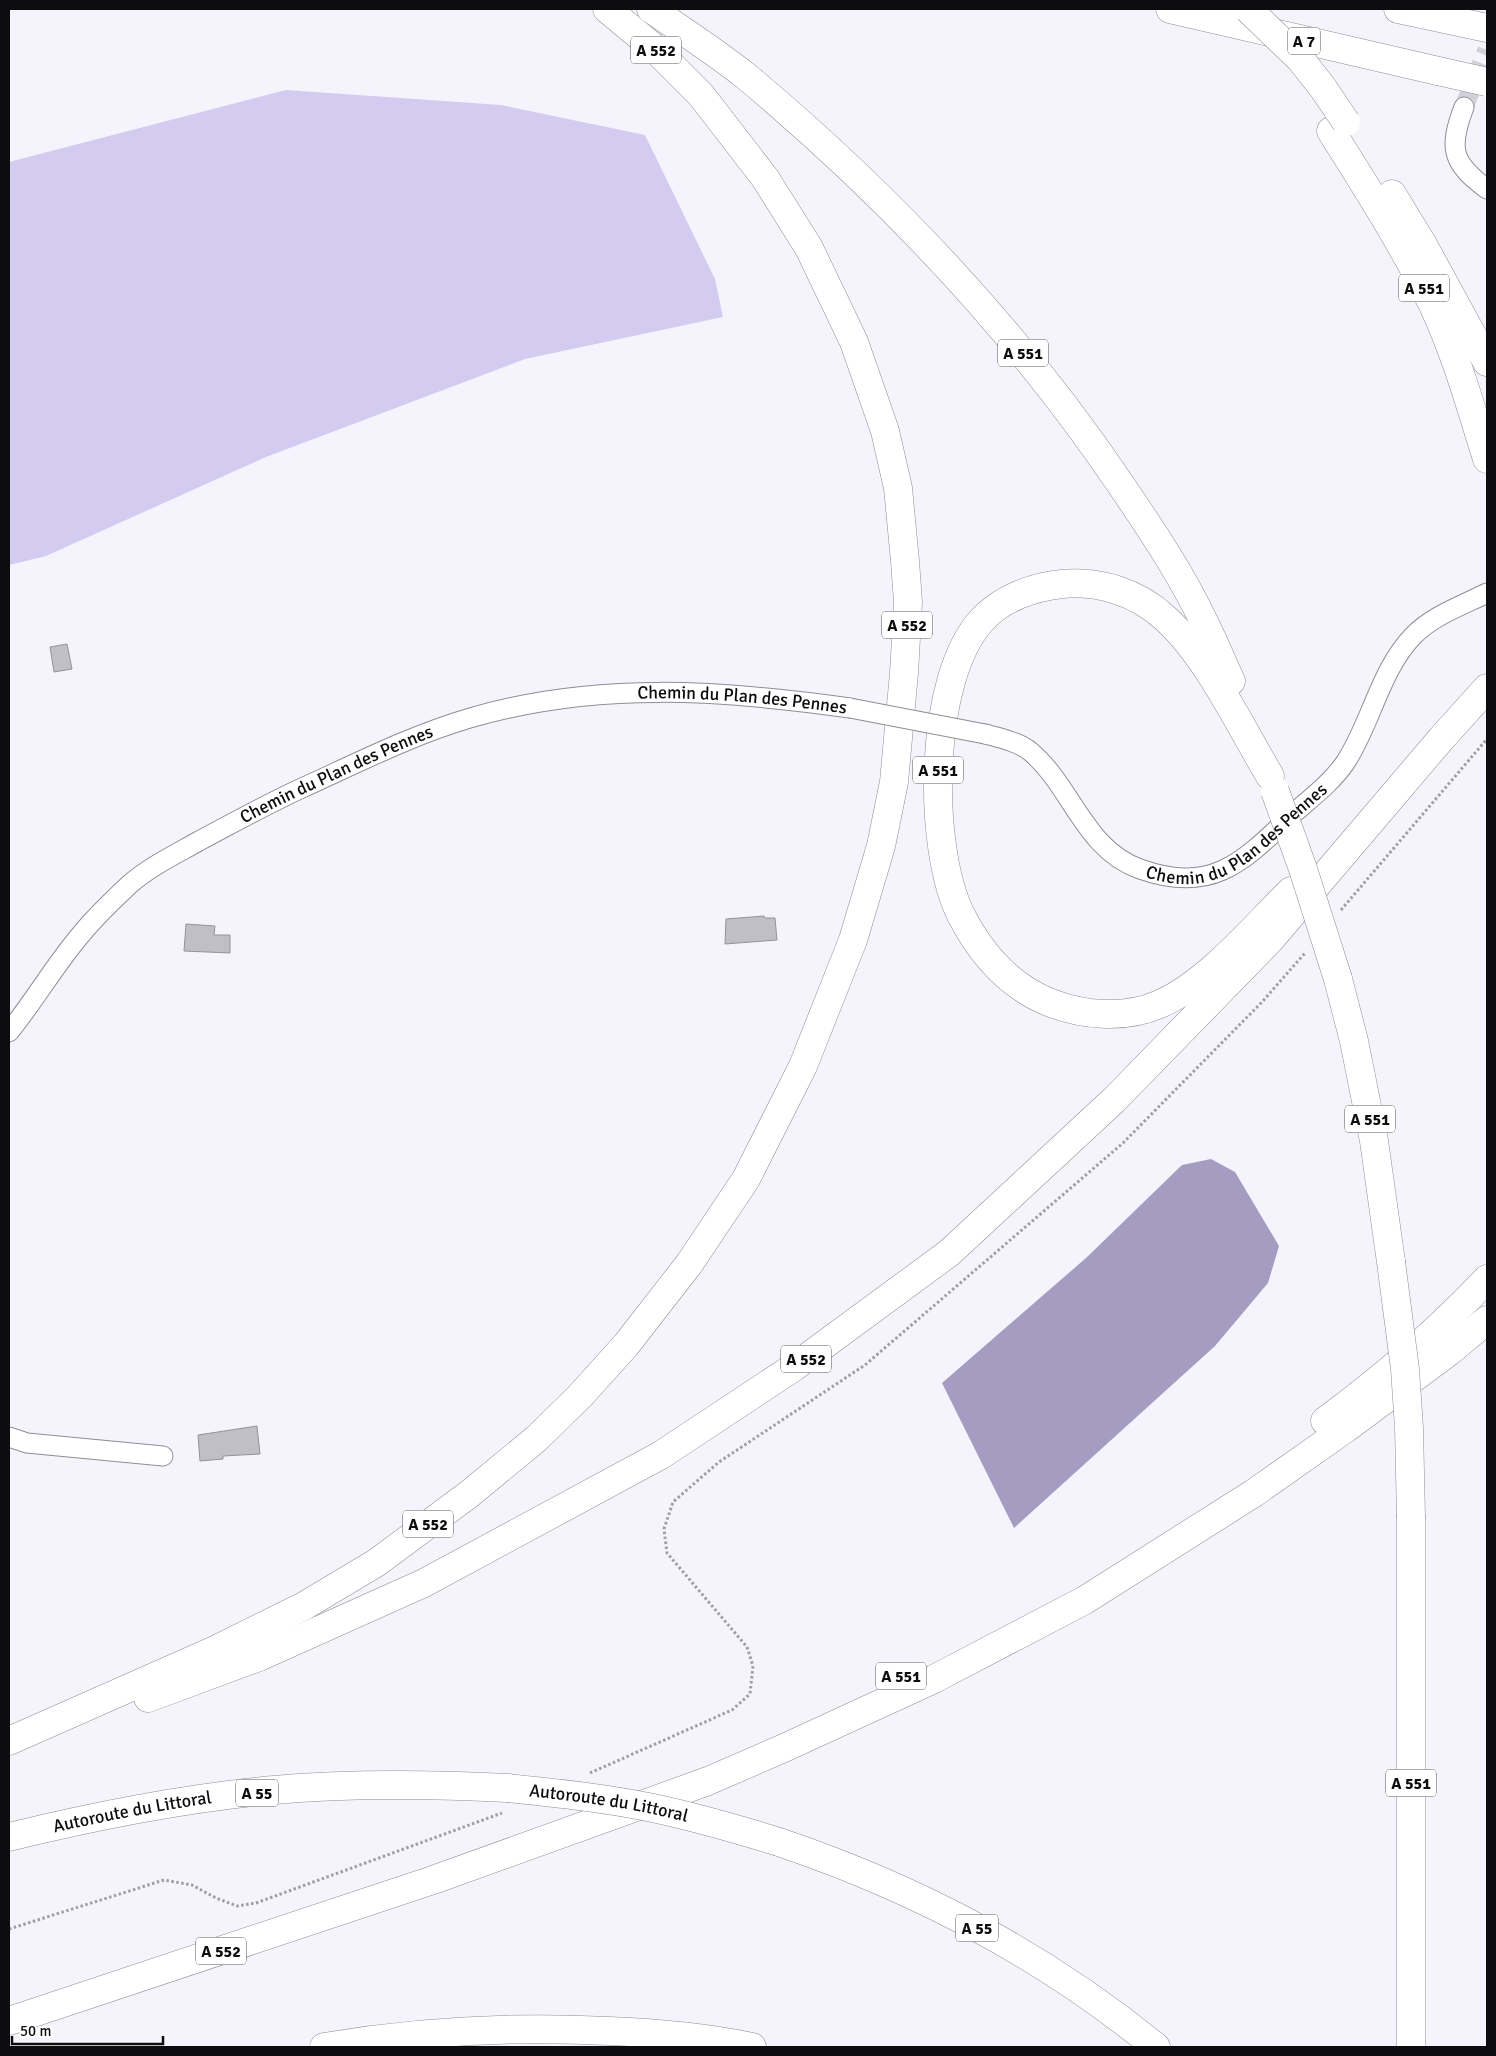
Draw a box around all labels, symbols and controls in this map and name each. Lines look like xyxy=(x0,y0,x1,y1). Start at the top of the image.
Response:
road number: A 7 xyxy=(1288,27,1320,54)
road number: A 552 xyxy=(631,36,681,64)
road number: A 551 xyxy=(1399,274,1449,302)
road number: A 551 xyxy=(998,339,1048,366)
road number: A 552 xyxy=(882,612,932,638)
street label: Chemin du Plan des Pennes xyxy=(637,681,849,718)
street label: Chemin du Plan des Pennes xyxy=(236,720,436,828)
road number: A 551 xyxy=(913,756,963,784)
street label: Chemin du Plan des Pennes xyxy=(1143,778,1332,889)
road number: A 551 xyxy=(1345,1106,1395,1132)
road number: A 552 xyxy=(781,1346,831,1372)
road number: A 552 xyxy=(403,1510,453,1538)
road number: A 551 xyxy=(876,1662,926,1690)
road number: A 551 xyxy=(1386,1770,1436,1796)
street label: Autoroute du Littoral xyxy=(528,1779,691,1827)
road number: A 55 xyxy=(236,1780,278,1806)
street label: Autoroute du Littoral xyxy=(51,1786,213,1837)
road number: A 55 xyxy=(956,1915,998,1942)
road number: A 552 xyxy=(196,1938,246,1964)
scale bar xyxy=(12,2014,164,2046)
text: 50 m xyxy=(20,2022,51,2040)

